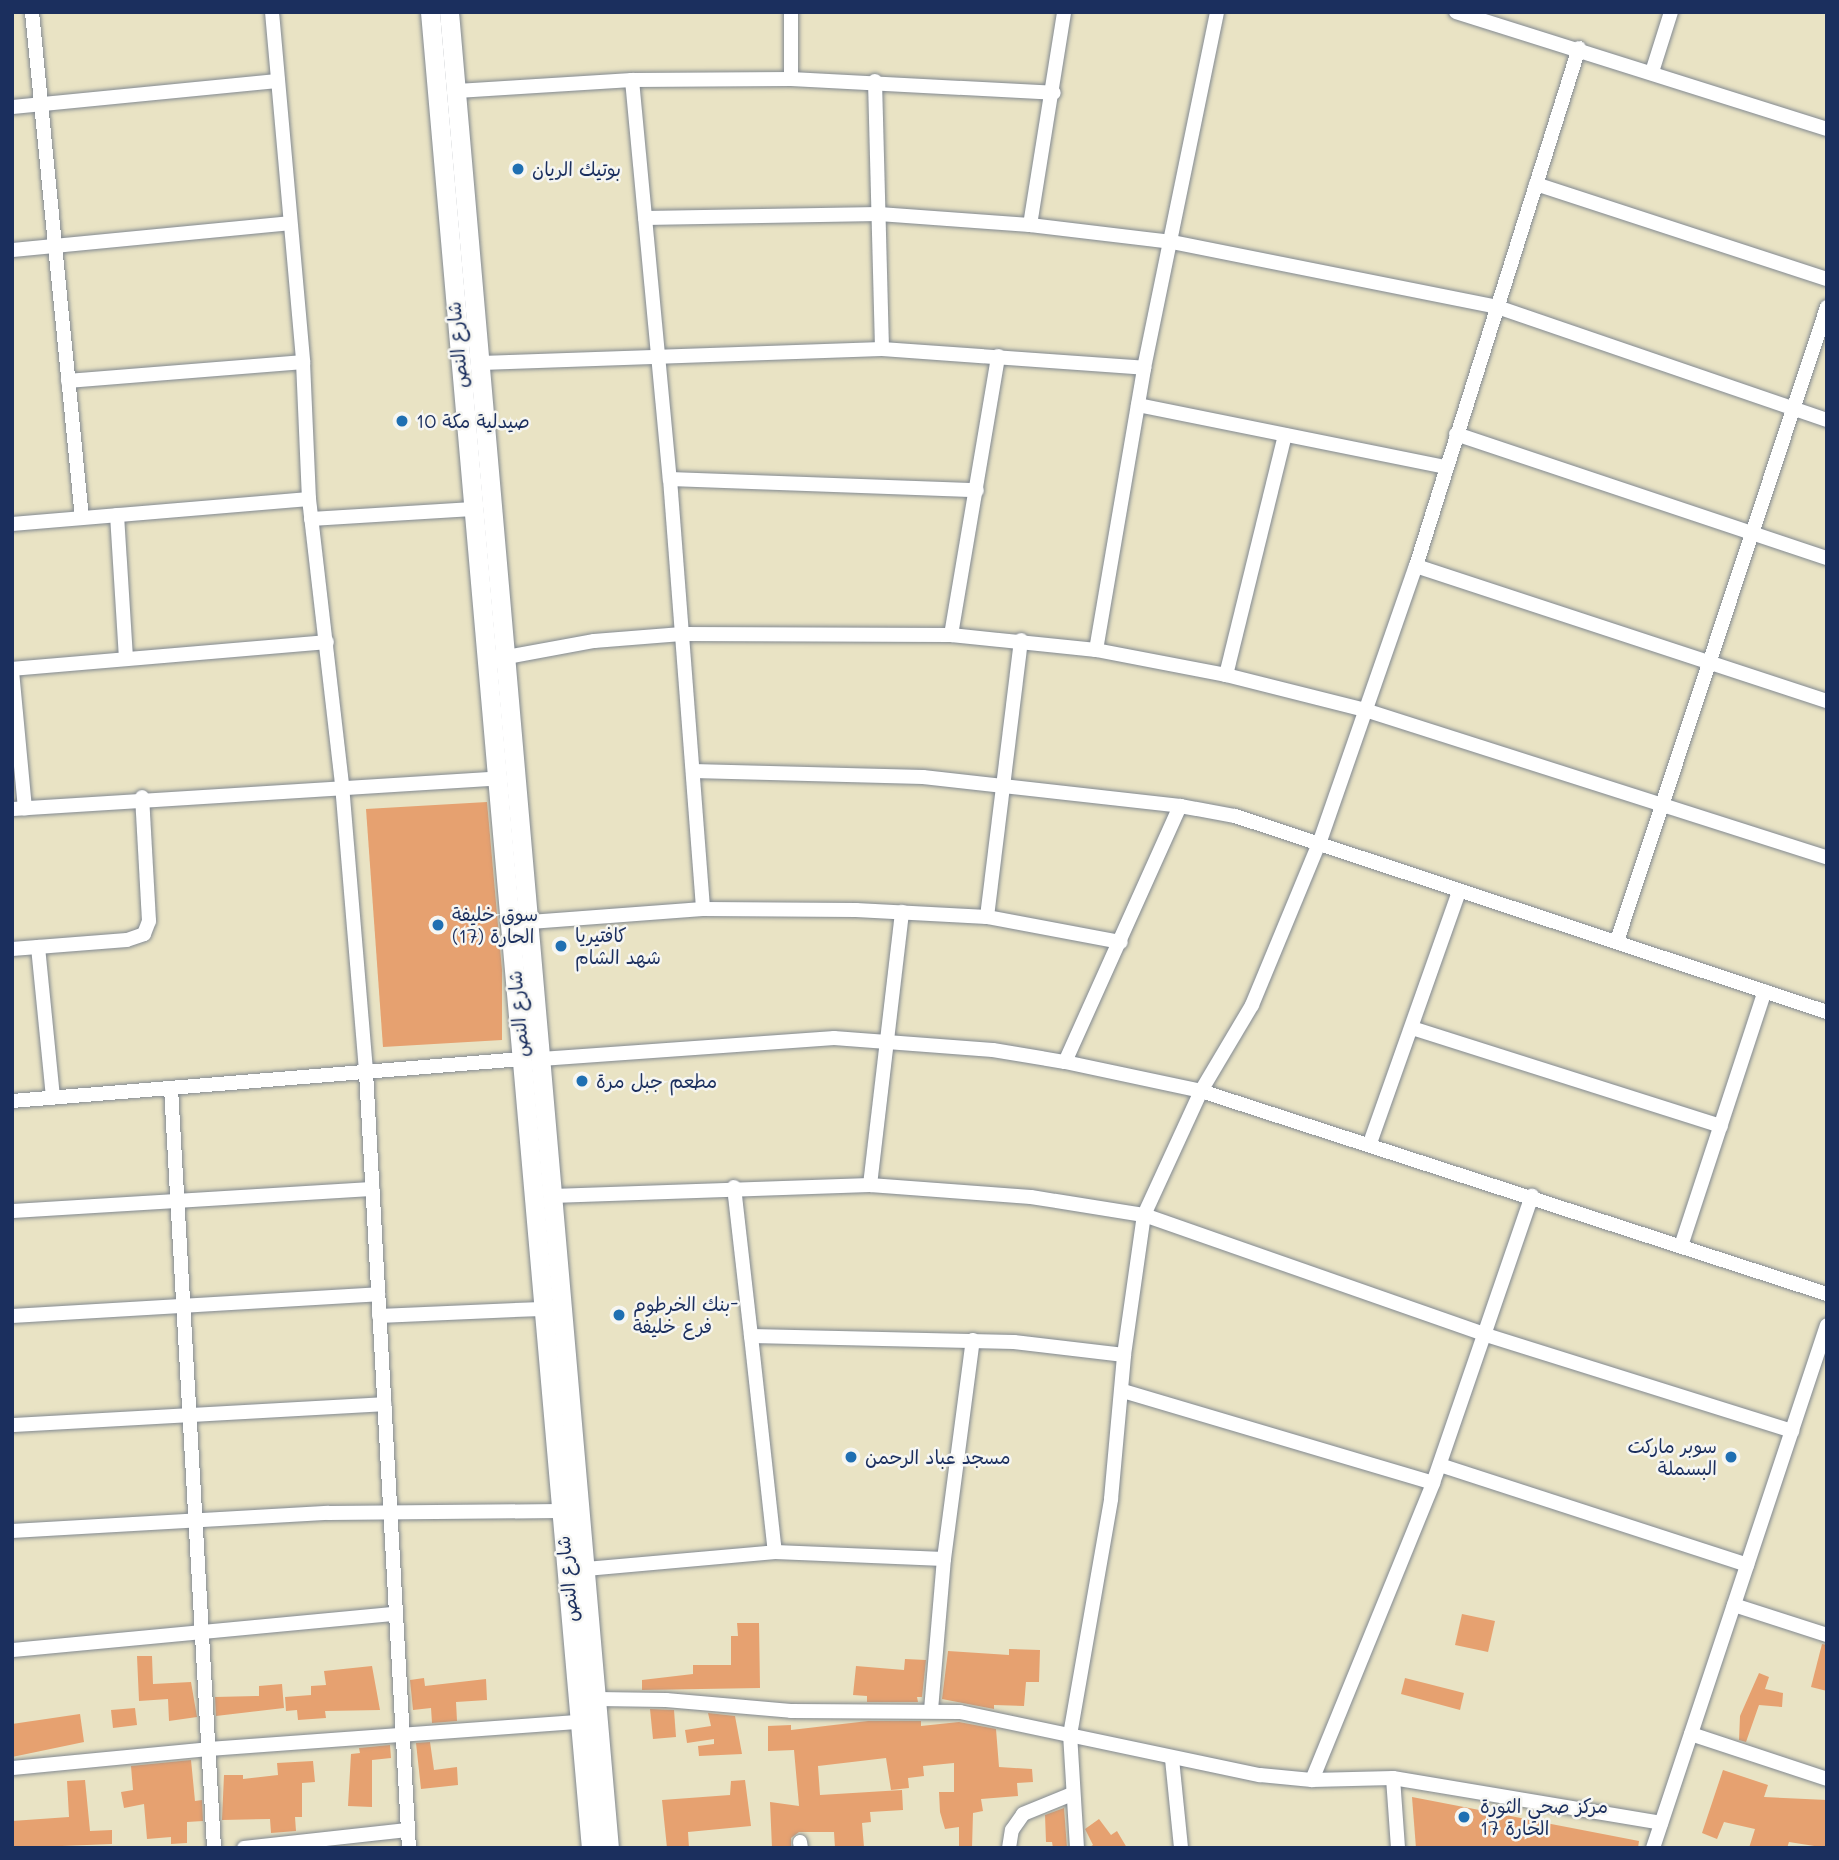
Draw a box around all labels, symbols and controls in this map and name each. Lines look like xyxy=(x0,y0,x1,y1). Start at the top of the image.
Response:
place label: بوتيك الريان xyxy=(532,158,621,180)
marker: بوتيك الريان xyxy=(510,161,526,177)
street label: شارع النص xyxy=(442,301,472,389)
place label: صيدلية مكة 10 xyxy=(416,410,530,432)
marker: صيدلية مكة 10 xyxy=(394,413,410,429)
place label: سوق خليفة الحارة (17) xyxy=(452,903,538,947)
marker: سوق خليفة الحارة (17) xyxy=(430,917,446,933)
place label: كافتيريا شهد الشام xyxy=(575,924,661,968)
marker: كافتيريا شهد الشام xyxy=(553,938,569,954)
street label: شارع النص xyxy=(503,970,533,1058)
place label: مطعم جبل مرة xyxy=(596,1070,717,1092)
marker: مطعم جبل مرة xyxy=(574,1073,590,1089)
place label: بنك الخرطوم- فرع خليفة xyxy=(633,1293,738,1337)
marker: بنك الخرطوم- فرع خليفة xyxy=(611,1307,627,1323)
place label: سوبر ماركت البسملة xyxy=(1627,1435,1717,1479)
place label: مسجد عباد الرحمن xyxy=(865,1446,1011,1468)
marker: مسجد عباد الرحمن xyxy=(843,1449,859,1465)
marker: سوبر ماركت البسملة xyxy=(1723,1449,1739,1465)
street label: شارع النص xyxy=(551,1535,583,1623)
place label: مركز صحي الثورة الحارة 17 xyxy=(1480,1795,1608,1839)
marker: مركز صحي الثورة الحارة 17 xyxy=(1454,1807,1474,1827)

